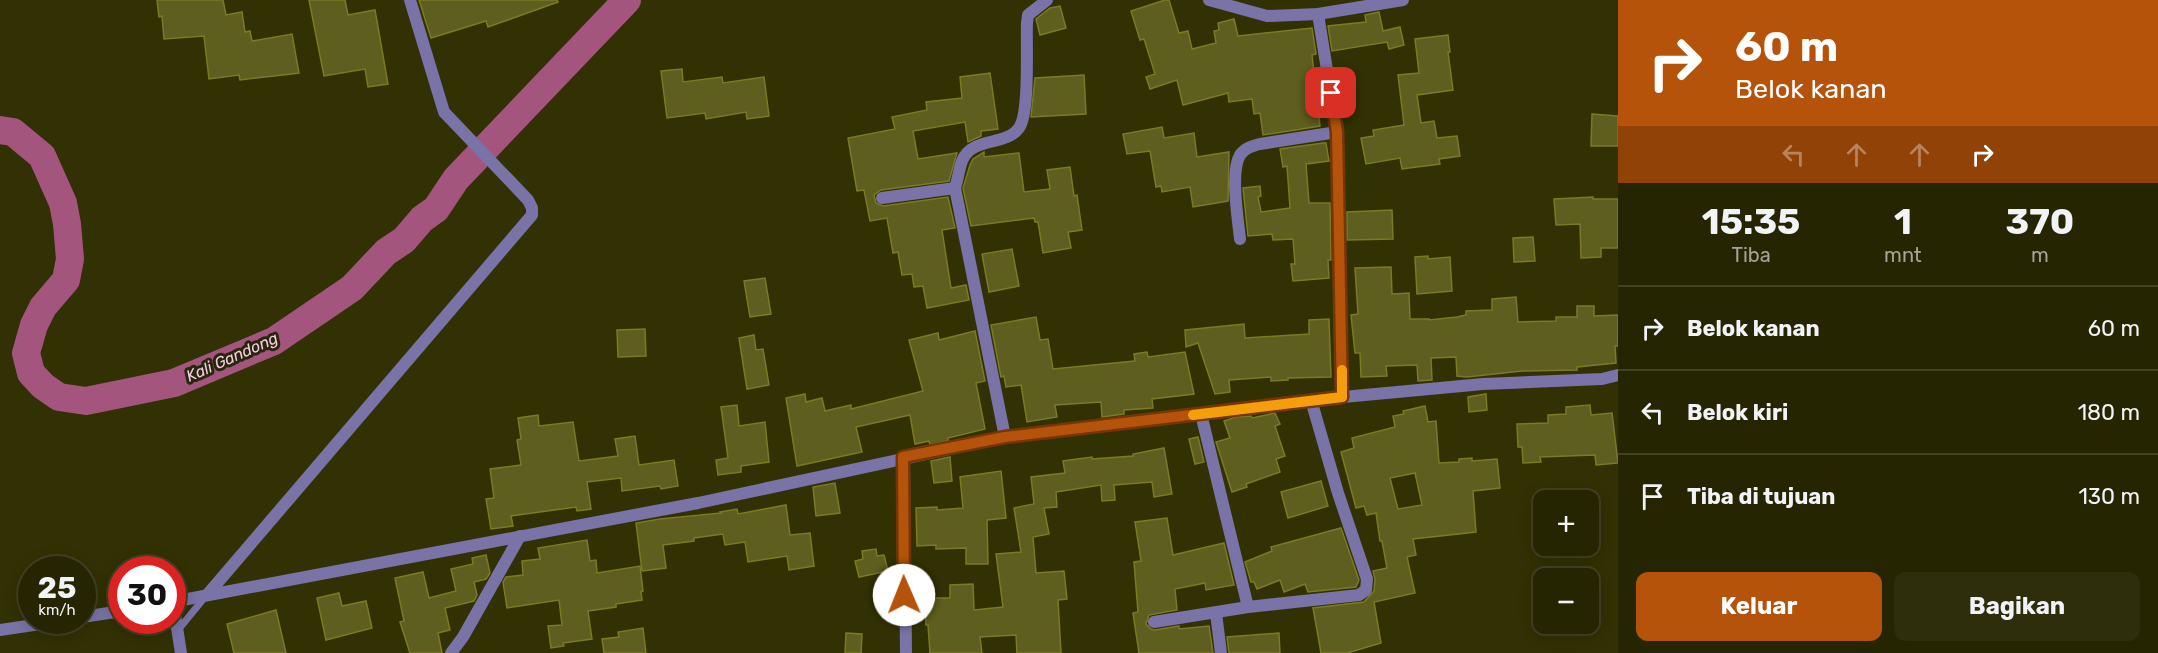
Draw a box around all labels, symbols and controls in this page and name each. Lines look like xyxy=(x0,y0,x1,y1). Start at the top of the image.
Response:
text: 60 m xyxy=(1735,22,1838,72)
icon: right xyxy=(1636,24,1714,102)
pin xyxy=(1305,67,1356,118)
text: Belok kanan xyxy=(1735,73,1887,105)
icon: arrive xyxy=(1314,76,1347,109)
icon: left xyxy=(1777,138,1810,171)
icon: ahead xyxy=(1840,138,1873,171)
icon: ahead xyxy=(1903,138,1936,171)
icon: right xyxy=(1966,138,1999,171)
text: 15:35 xyxy=(1702,200,1800,243)
text: 1 xyxy=(1894,200,1912,243)
text: 370 xyxy=(2005,200,2074,243)
text: Tiba xyxy=(1731,243,1771,267)
text: mnt xyxy=(1884,243,1922,267)
text: m xyxy=(2031,243,2049,267)
icon: right xyxy=(1636,312,1669,345)
text: Belok kanan xyxy=(1687,315,1820,342)
text: 60 m xyxy=(2088,315,2140,342)
water label: Kali Gandong xyxy=(183,328,281,386)
icon: left xyxy=(1636,396,1669,429)
text: Belok kiri xyxy=(1687,399,1788,426)
text: 180 m xyxy=(2078,399,2140,426)
icon: arrive xyxy=(1636,480,1669,513)
text: Tiba di tujuan xyxy=(1687,483,1835,510)
text: 130 m xyxy=(2078,483,2140,510)
map controls xyxy=(1533,490,1599,634)
button: + xyxy=(1533,490,1599,556)
speed limit sign: 30 xyxy=(108,556,186,634)
position arrow xyxy=(872,563,936,627)
button: − xyxy=(1533,568,1599,634)
text: 25 xyxy=(38,570,76,606)
button: Keluar xyxy=(1636,572,1882,641)
button: Bagikan xyxy=(1894,572,2140,641)
text: km/h xyxy=(38,601,76,619)

